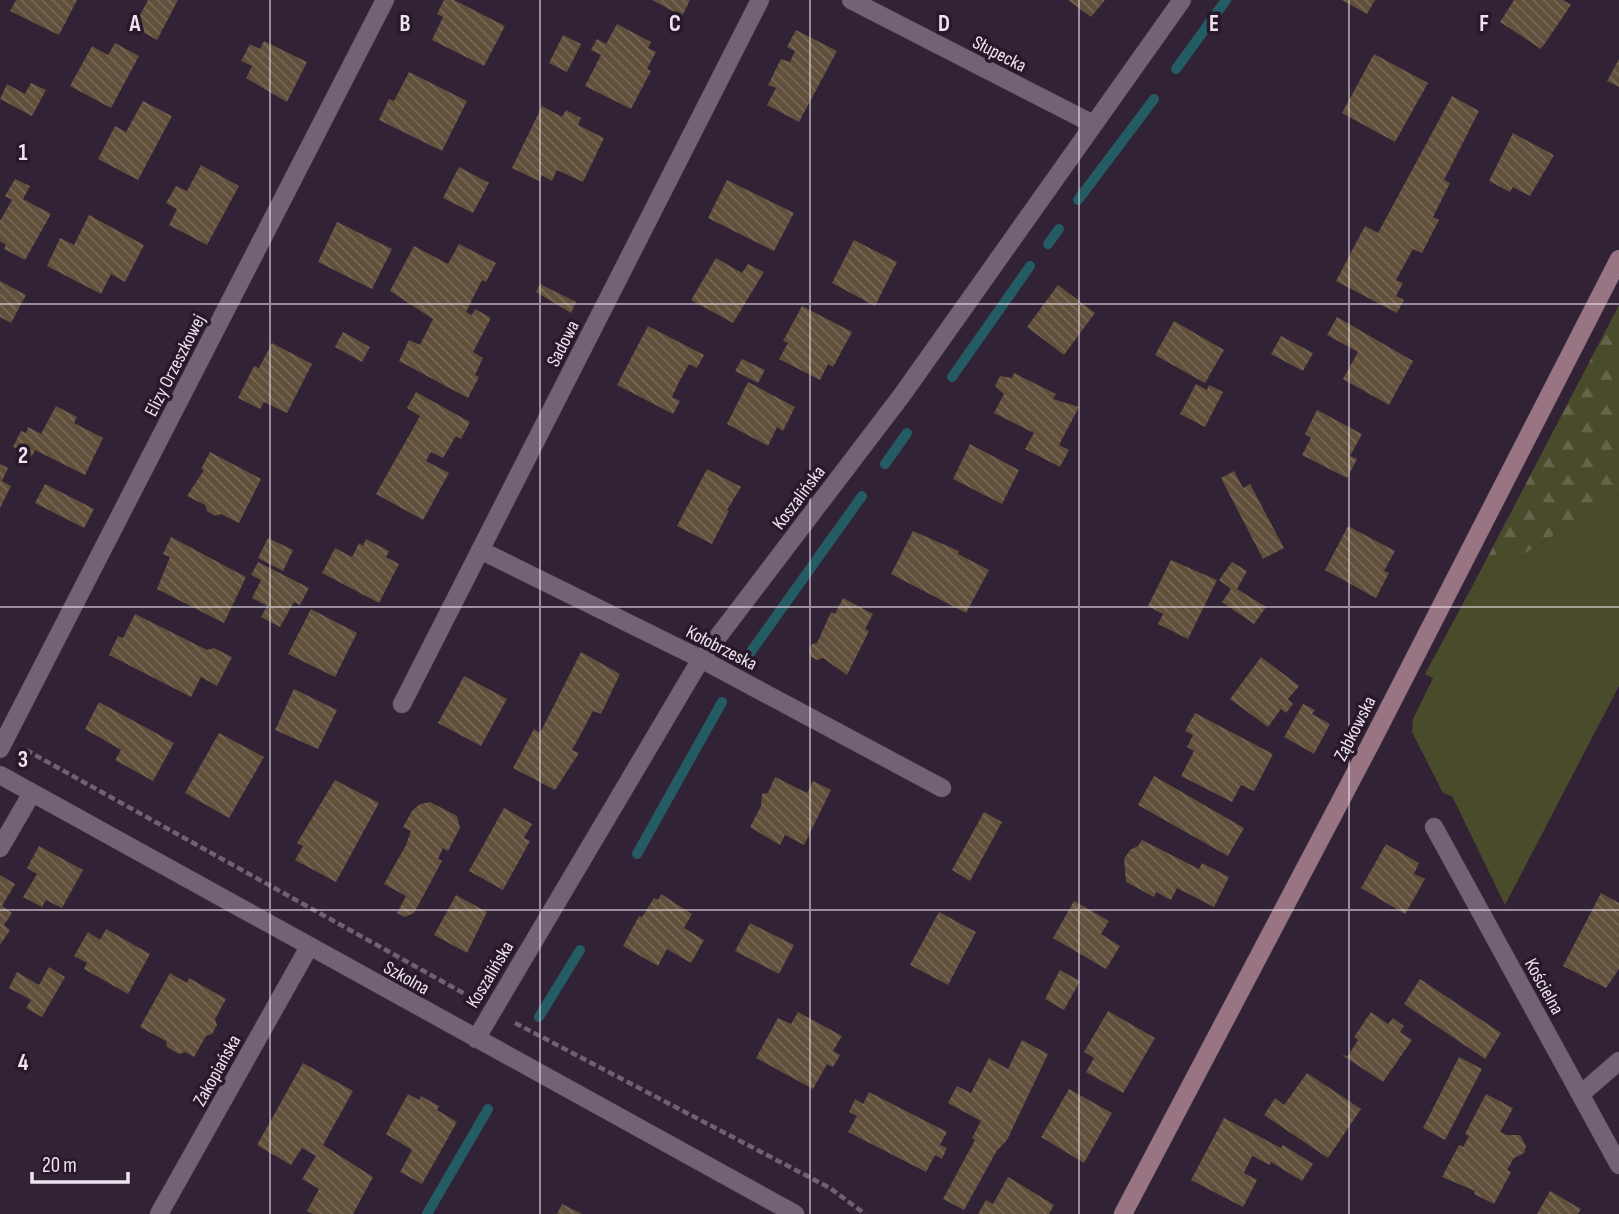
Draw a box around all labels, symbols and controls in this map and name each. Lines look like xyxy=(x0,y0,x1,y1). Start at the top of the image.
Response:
text: A xyxy=(129,10,142,38)
text: B xyxy=(400,10,411,38)
text: C xyxy=(669,10,681,38)
text: D xyxy=(938,10,950,38)
text: E xyxy=(1209,10,1219,38)
text: F xyxy=(1479,10,1489,38)
street label: Słupecka xyxy=(969,31,1030,78)
text: 1 xyxy=(18,139,28,167)
street label: Elizy Orzeszkowej xyxy=(140,311,211,421)
street label: Sadowa xyxy=(542,317,585,371)
text: 2 xyxy=(18,442,28,470)
street label: Koszalińska xyxy=(768,461,831,534)
street label: Kołobrzeska xyxy=(682,621,761,676)
street label: Ząbkowska xyxy=(1329,692,1381,765)
text: 3 xyxy=(18,746,28,774)
street label: Koszalińska xyxy=(461,937,519,1012)
street label: Kościelna xyxy=(1519,955,1568,1019)
street label: Szkolna xyxy=(379,956,433,1000)
street label: Zakopiańska xyxy=(188,1031,246,1110)
text: 4 xyxy=(18,1049,29,1077)
scale bar xyxy=(32,1140,128,1184)
text: 20 m xyxy=(42,1153,77,1178)

